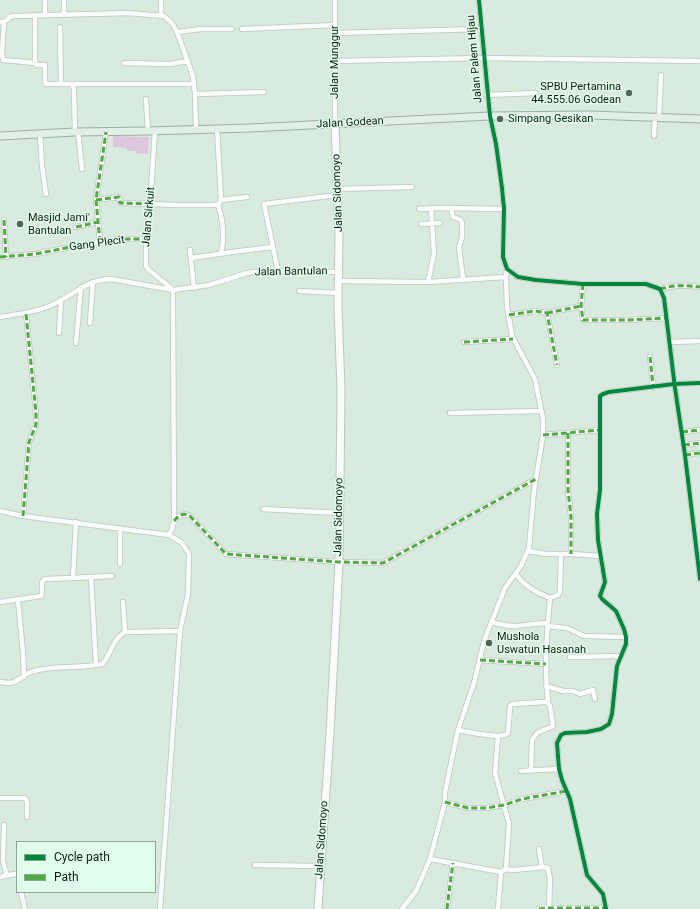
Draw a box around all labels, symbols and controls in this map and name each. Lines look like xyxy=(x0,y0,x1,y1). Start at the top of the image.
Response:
street label: Jalan Palem Hijau xyxy=(465,14,485,104)
street label: Jalan Munggur xyxy=(328,25,342,99)
place label: SPBU Pertamina 44.555.06 Godean xyxy=(531,80,621,106)
marker: SPBU Pertamina 44.555.06 Godean xyxy=(624,88,634,98)
place label: Simpang Gesikan xyxy=(508,112,593,126)
marker: Simpang Gesikan xyxy=(495,114,505,124)
street label: Jalan Godean xyxy=(316,115,384,131)
street label: Jalan Sidomoyo xyxy=(330,154,346,232)
street label: Jalan Sirkuit xyxy=(140,186,158,248)
place label: Masjid Jami' Bantulan xyxy=(28,211,90,237)
marker: Masjid Jami' Bantulan xyxy=(15,219,25,229)
street label: Gang Plecit xyxy=(68,234,126,254)
street label: Jalan Bantulan xyxy=(254,265,328,279)
street label: Jalan Sidomoyo xyxy=(332,478,346,556)
place label: Mushola Uswatun Hasanah xyxy=(497,630,586,656)
marker: Mushola Uswatun Hasanah xyxy=(484,638,494,648)
street label: Jalan Sidomoyo xyxy=(313,800,331,880)
legend xyxy=(16,841,156,893)
text: Cycle path xyxy=(54,850,110,864)
text: Path xyxy=(54,870,79,884)

